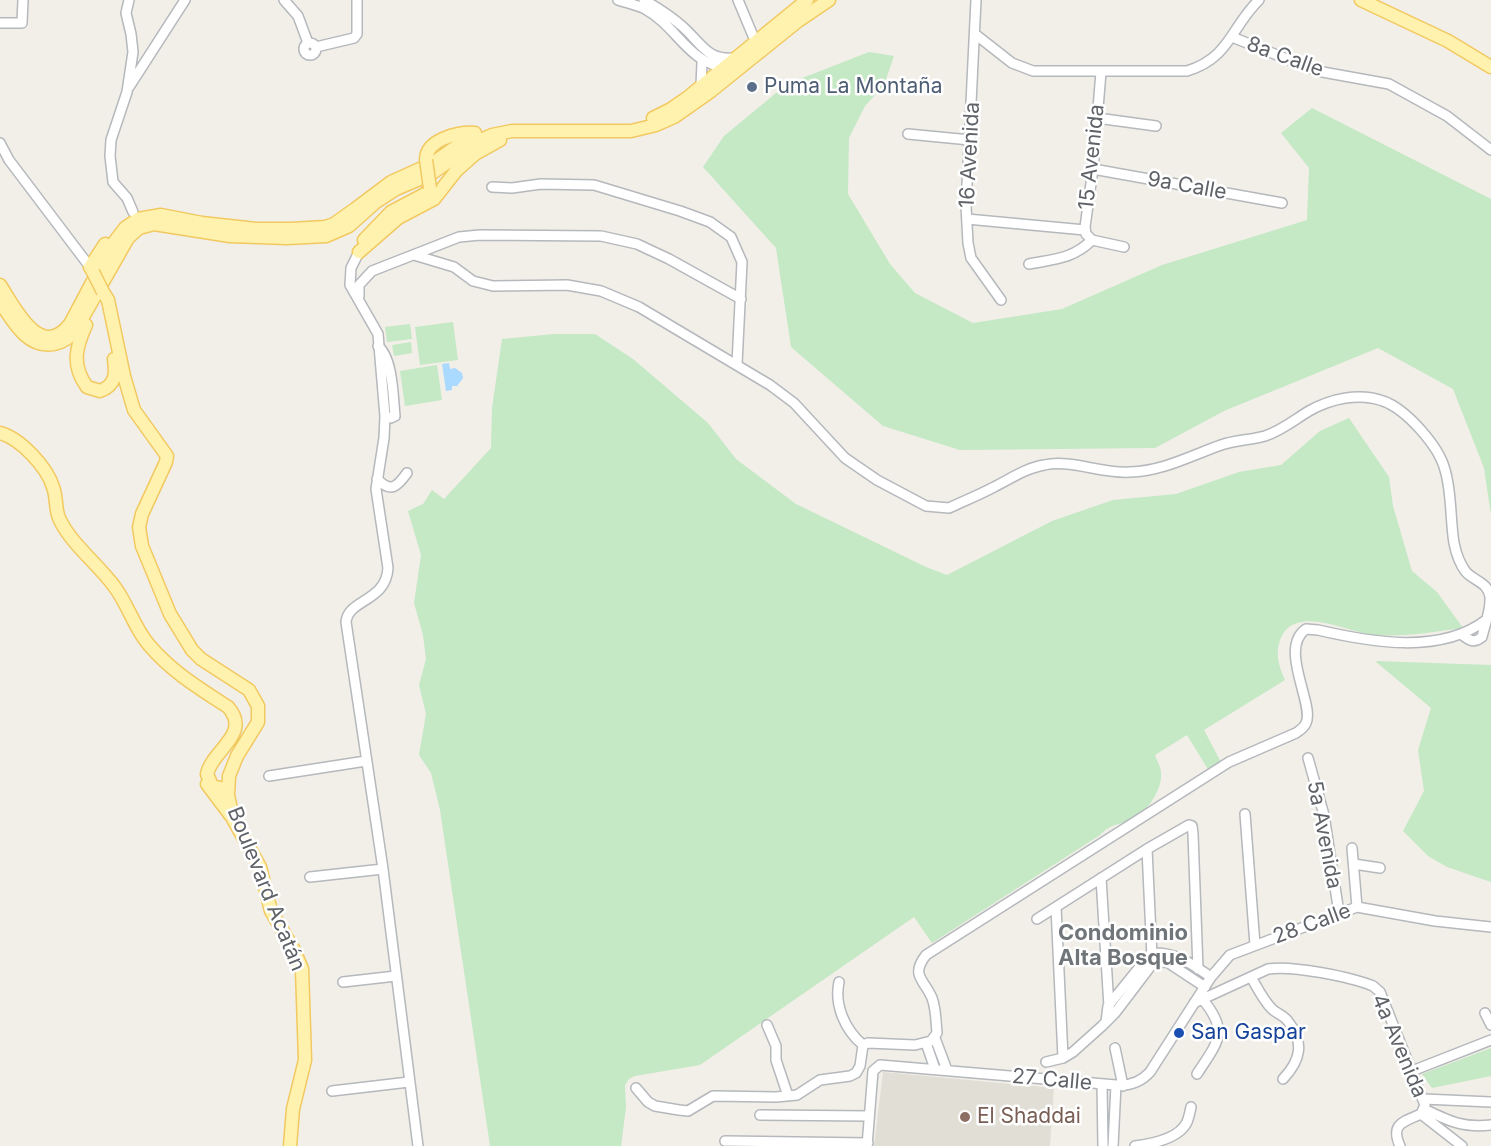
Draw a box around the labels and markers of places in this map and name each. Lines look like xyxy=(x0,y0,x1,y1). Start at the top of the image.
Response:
place label: Puma La Montaña xyxy=(764,74,942,100)
marker: Puma La Montaña xyxy=(745,80,759,94)
place label: San Gaspar xyxy=(1191,1020,1306,1046)
marker: San Gaspar xyxy=(1172,1026,1186,1040)
place label: El Shaddai xyxy=(977,1104,1081,1130)
marker: El Shaddai xyxy=(958,1110,972,1124)

